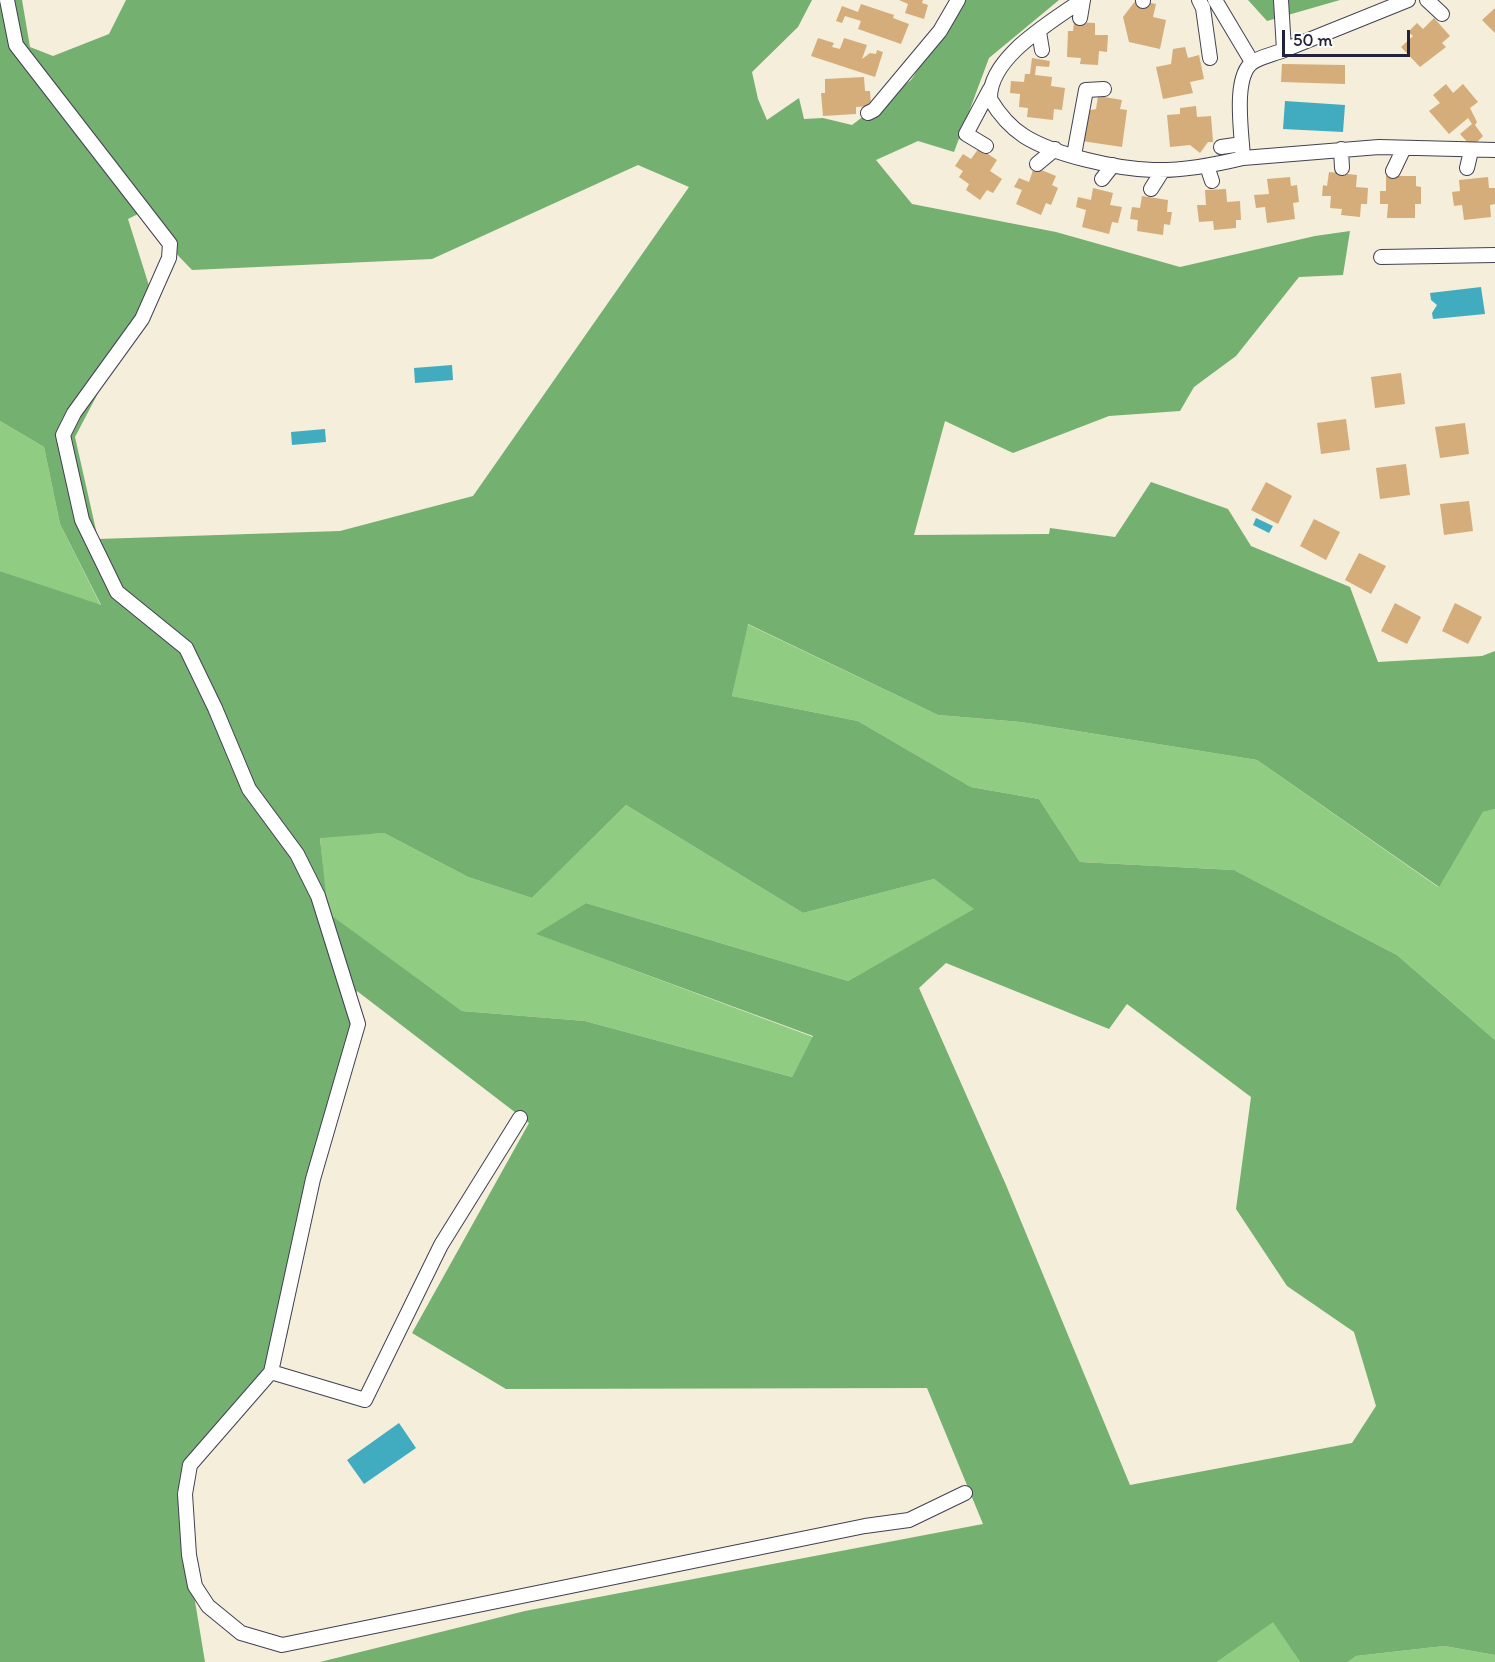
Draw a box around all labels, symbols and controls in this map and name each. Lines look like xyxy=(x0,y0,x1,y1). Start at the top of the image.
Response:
scale bar xyxy=(1285,18,1412,56)
text: 50 m xyxy=(1293,29,1333,51)

